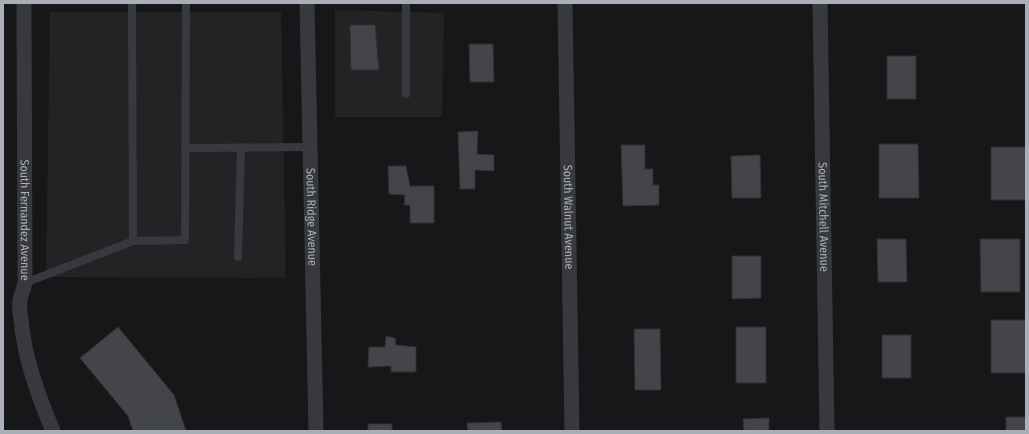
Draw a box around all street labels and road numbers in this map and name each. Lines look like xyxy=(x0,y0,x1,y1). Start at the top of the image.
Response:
street label: South Fernandez Avenue xyxy=(18,159,32,281)
street label: South Mitchell Avenue xyxy=(816,162,831,272)
street label: South Walnut Avenue xyxy=(561,165,576,269)
street label: South Ridge Avenue xyxy=(303,168,320,266)

